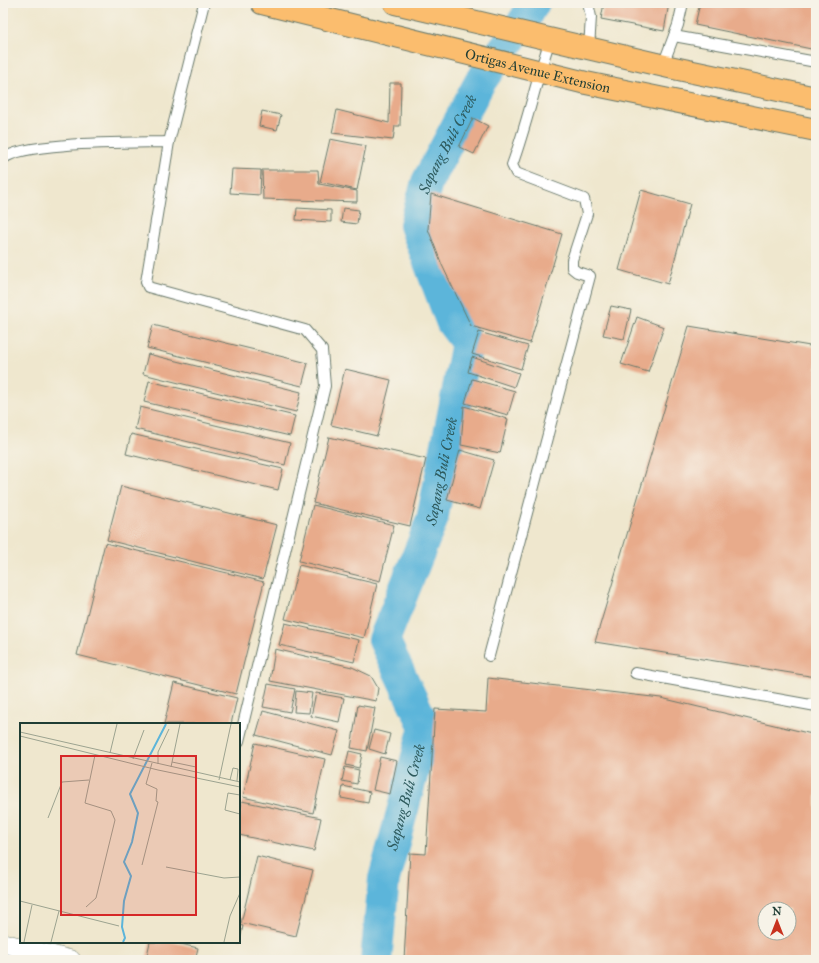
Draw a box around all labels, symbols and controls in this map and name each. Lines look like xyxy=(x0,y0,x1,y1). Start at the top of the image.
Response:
street label: Ortigas Avenue Extension xyxy=(463,45,612,97)
water label: Sapang Buli Creek xyxy=(415,91,481,197)
water label: Sapang Buli Creek xyxy=(421,415,461,529)
inset map xyxy=(20,723,240,943)
water label: Sapang Buli Creek xyxy=(383,742,429,854)
north arrow xyxy=(757,901,797,941)
text: N xyxy=(772,905,782,918)

